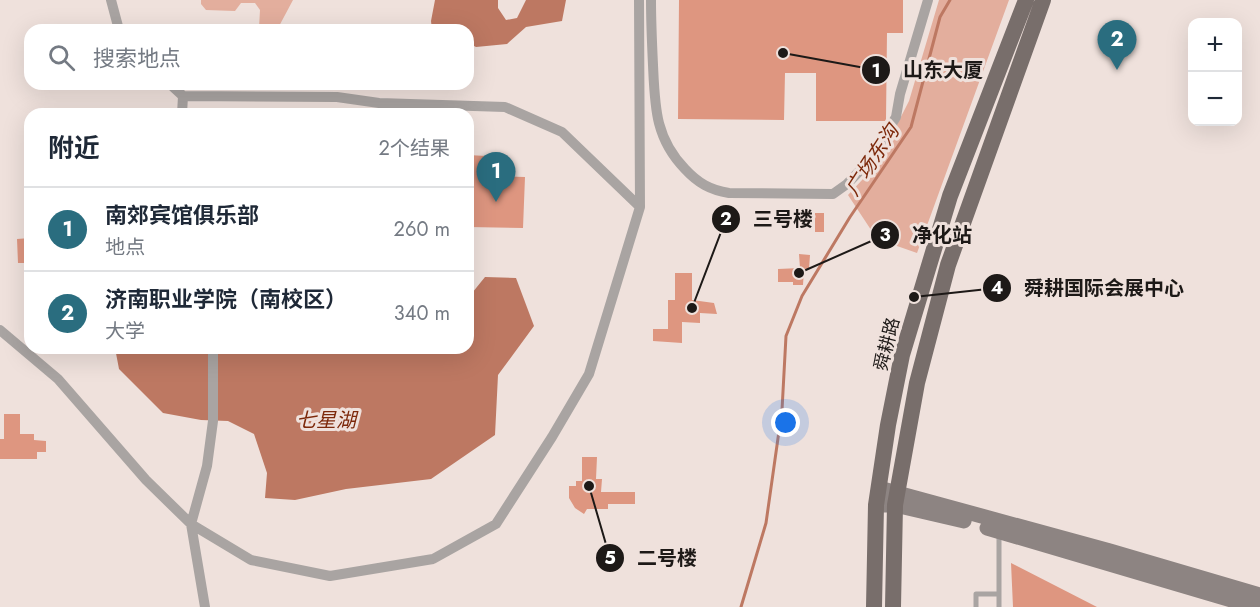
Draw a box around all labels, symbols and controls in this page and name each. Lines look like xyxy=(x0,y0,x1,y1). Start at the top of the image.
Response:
map controls xyxy=(1188,18,1242,126)
button: + xyxy=(1188,18,1242,72)
pin: 2 xyxy=(1098,20,1136,70)
search box xyxy=(24,24,474,90)
icon: search xyxy=(45,41,78,74)
text: 搜索地点 xyxy=(93,42,181,74)
callout: 山东大厦 xyxy=(861,51,995,89)
text: 山东大厦 xyxy=(903,56,983,85)
text: 1 xyxy=(871,58,881,84)
button: − xyxy=(1188,72,1242,126)
water label: 广场东沟 xyxy=(838,117,907,202)
text: 附近 xyxy=(48,129,100,167)
text: 2个结果 xyxy=(379,134,450,163)
pin: 1 xyxy=(476,152,516,202)
text: 南郊宾馆俱乐部 xyxy=(105,199,259,231)
callout: 三号楼 xyxy=(711,200,825,238)
text: 三号楼 xyxy=(753,205,813,234)
text: 2 xyxy=(720,206,732,232)
text: 1 xyxy=(62,215,73,244)
text: 260 m xyxy=(394,215,450,244)
callout: 净化站 xyxy=(870,216,984,254)
text: 净化站 xyxy=(912,221,972,250)
text: 3 xyxy=(879,222,891,248)
text: 地点 xyxy=(105,233,145,262)
callout: 舜耕国际会展中心 xyxy=(982,269,1196,307)
text: 舜耕国际会展中心 xyxy=(1024,274,1184,303)
text: 4 xyxy=(991,275,1003,301)
text: 济南职业学院（南校区） xyxy=(105,283,347,315)
text: 2 xyxy=(61,299,74,328)
text: 340 m xyxy=(394,299,450,328)
street label: 舜耕路 xyxy=(868,315,906,373)
text: 大学 xyxy=(105,317,145,346)
water label: 七星湖 xyxy=(296,406,359,435)
your location xyxy=(771,408,800,437)
callout: 二号楼 xyxy=(595,539,709,577)
text: 二号楼 xyxy=(637,544,697,573)
text: 5 xyxy=(604,545,616,571)

